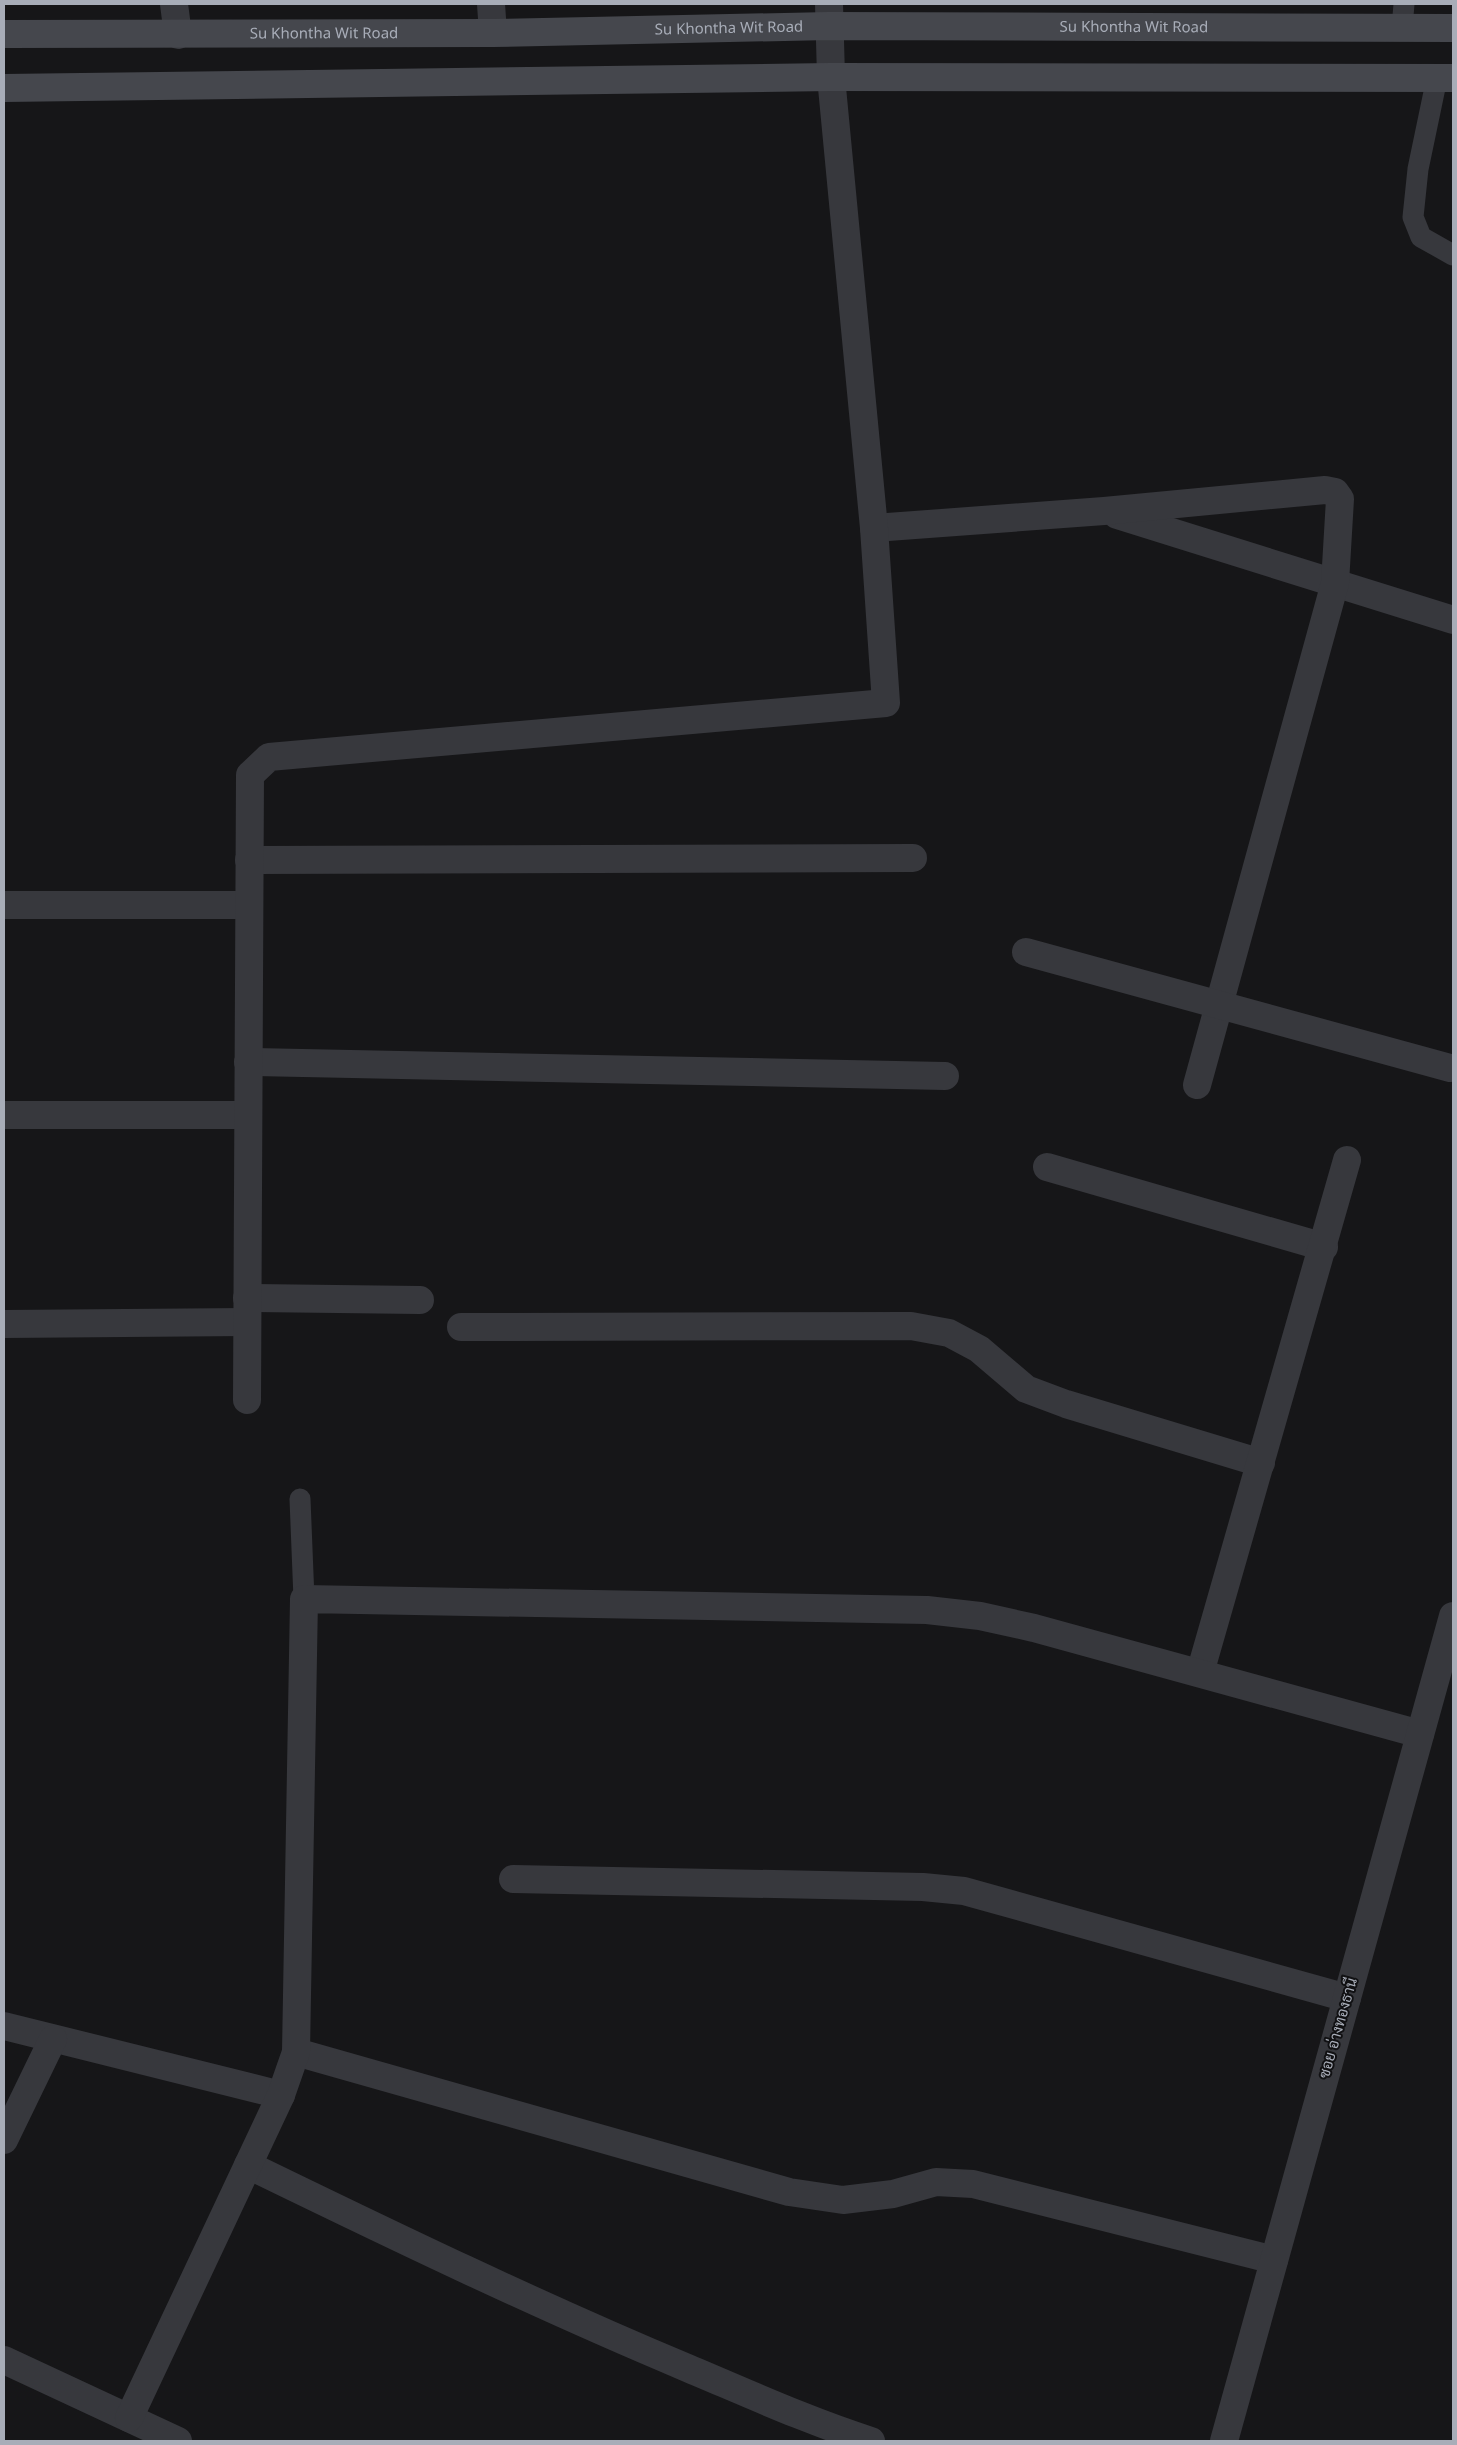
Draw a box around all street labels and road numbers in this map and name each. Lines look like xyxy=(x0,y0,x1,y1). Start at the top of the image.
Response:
street label: Su Khontha Wit Road xyxy=(654,16,803,39)
street label: Su Khontha Wit Road xyxy=(1060,16,1208,36)
street label: Su Khontha Wit Road xyxy=(250,22,398,42)
street label: ซอย อ่างทองธานี xyxy=(1313,1975,1361,2080)

